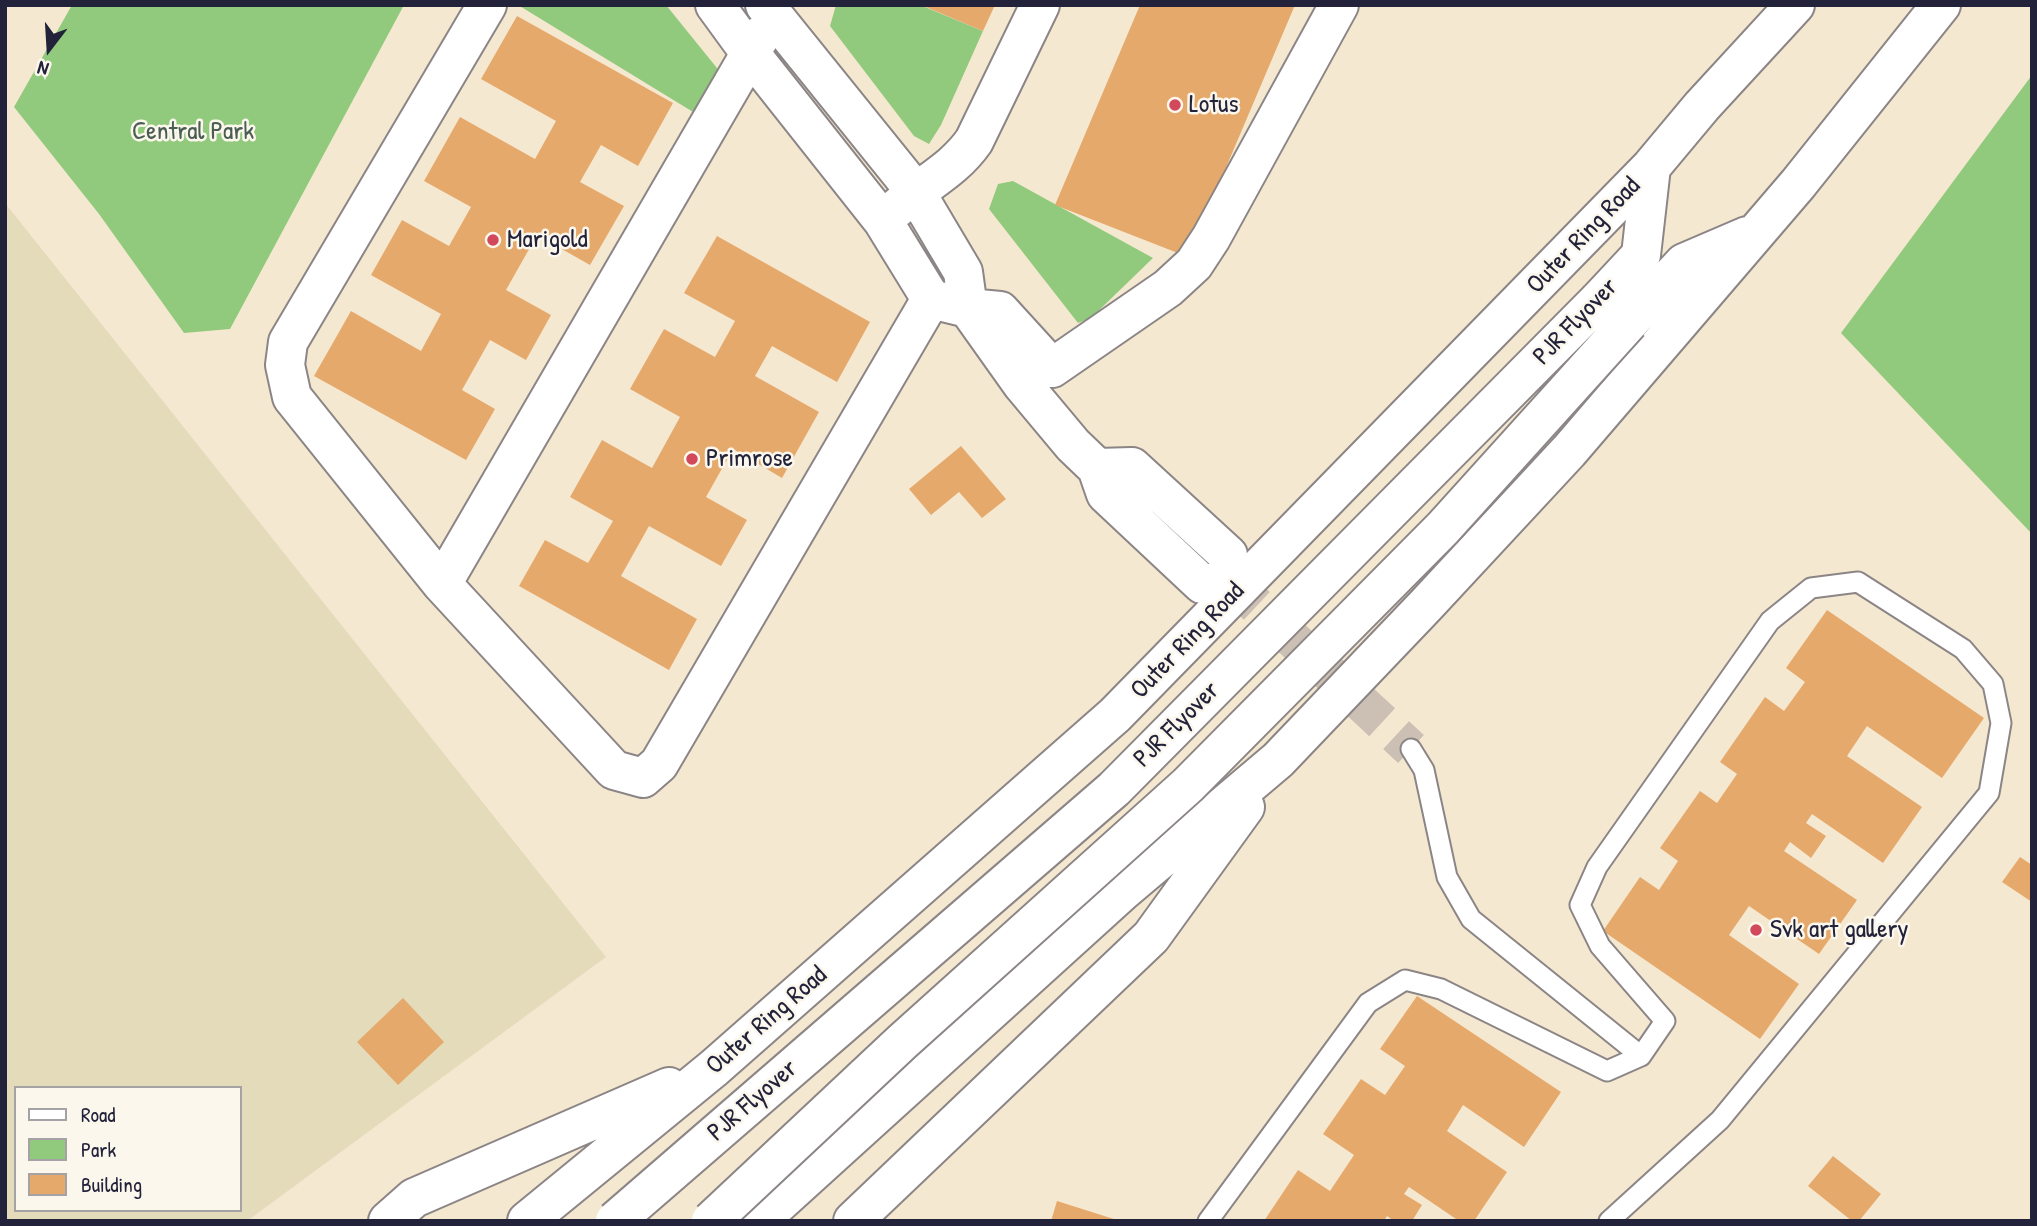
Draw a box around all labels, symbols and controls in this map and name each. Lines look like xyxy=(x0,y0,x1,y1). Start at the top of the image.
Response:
north arrow xyxy=(14,14,84,84)
text: N xyxy=(34,55,52,83)
place label: Lotus xyxy=(1189,89,1239,121)
marker: Lotus xyxy=(1167,97,1183,113)
park label: Central Park xyxy=(132,116,254,148)
street label: Outer Ring Road xyxy=(1521,171,1647,301)
place label: Marigold xyxy=(507,224,588,256)
marker: Marigold xyxy=(485,232,501,248)
street label: PJR Flyover xyxy=(1527,272,1625,372)
place label: Primrose xyxy=(706,443,793,475)
marker: Primrose xyxy=(684,451,700,467)
street label: Outer Ring Road xyxy=(1125,576,1251,706)
street label: PJR Flyover xyxy=(1127,675,1227,775)
place label: Svk art gallery xyxy=(1770,914,1909,946)
marker: Svk art gallery xyxy=(1748,922,1764,938)
street label: Outer Ring Road xyxy=(700,960,834,1082)
street label: PJR Flyover xyxy=(702,1054,804,1148)
legend xyxy=(14,1086,242,1212)
text: Road xyxy=(81,1100,115,1129)
text: Park xyxy=(81,1135,116,1164)
text: Building xyxy=(81,1170,142,1199)

